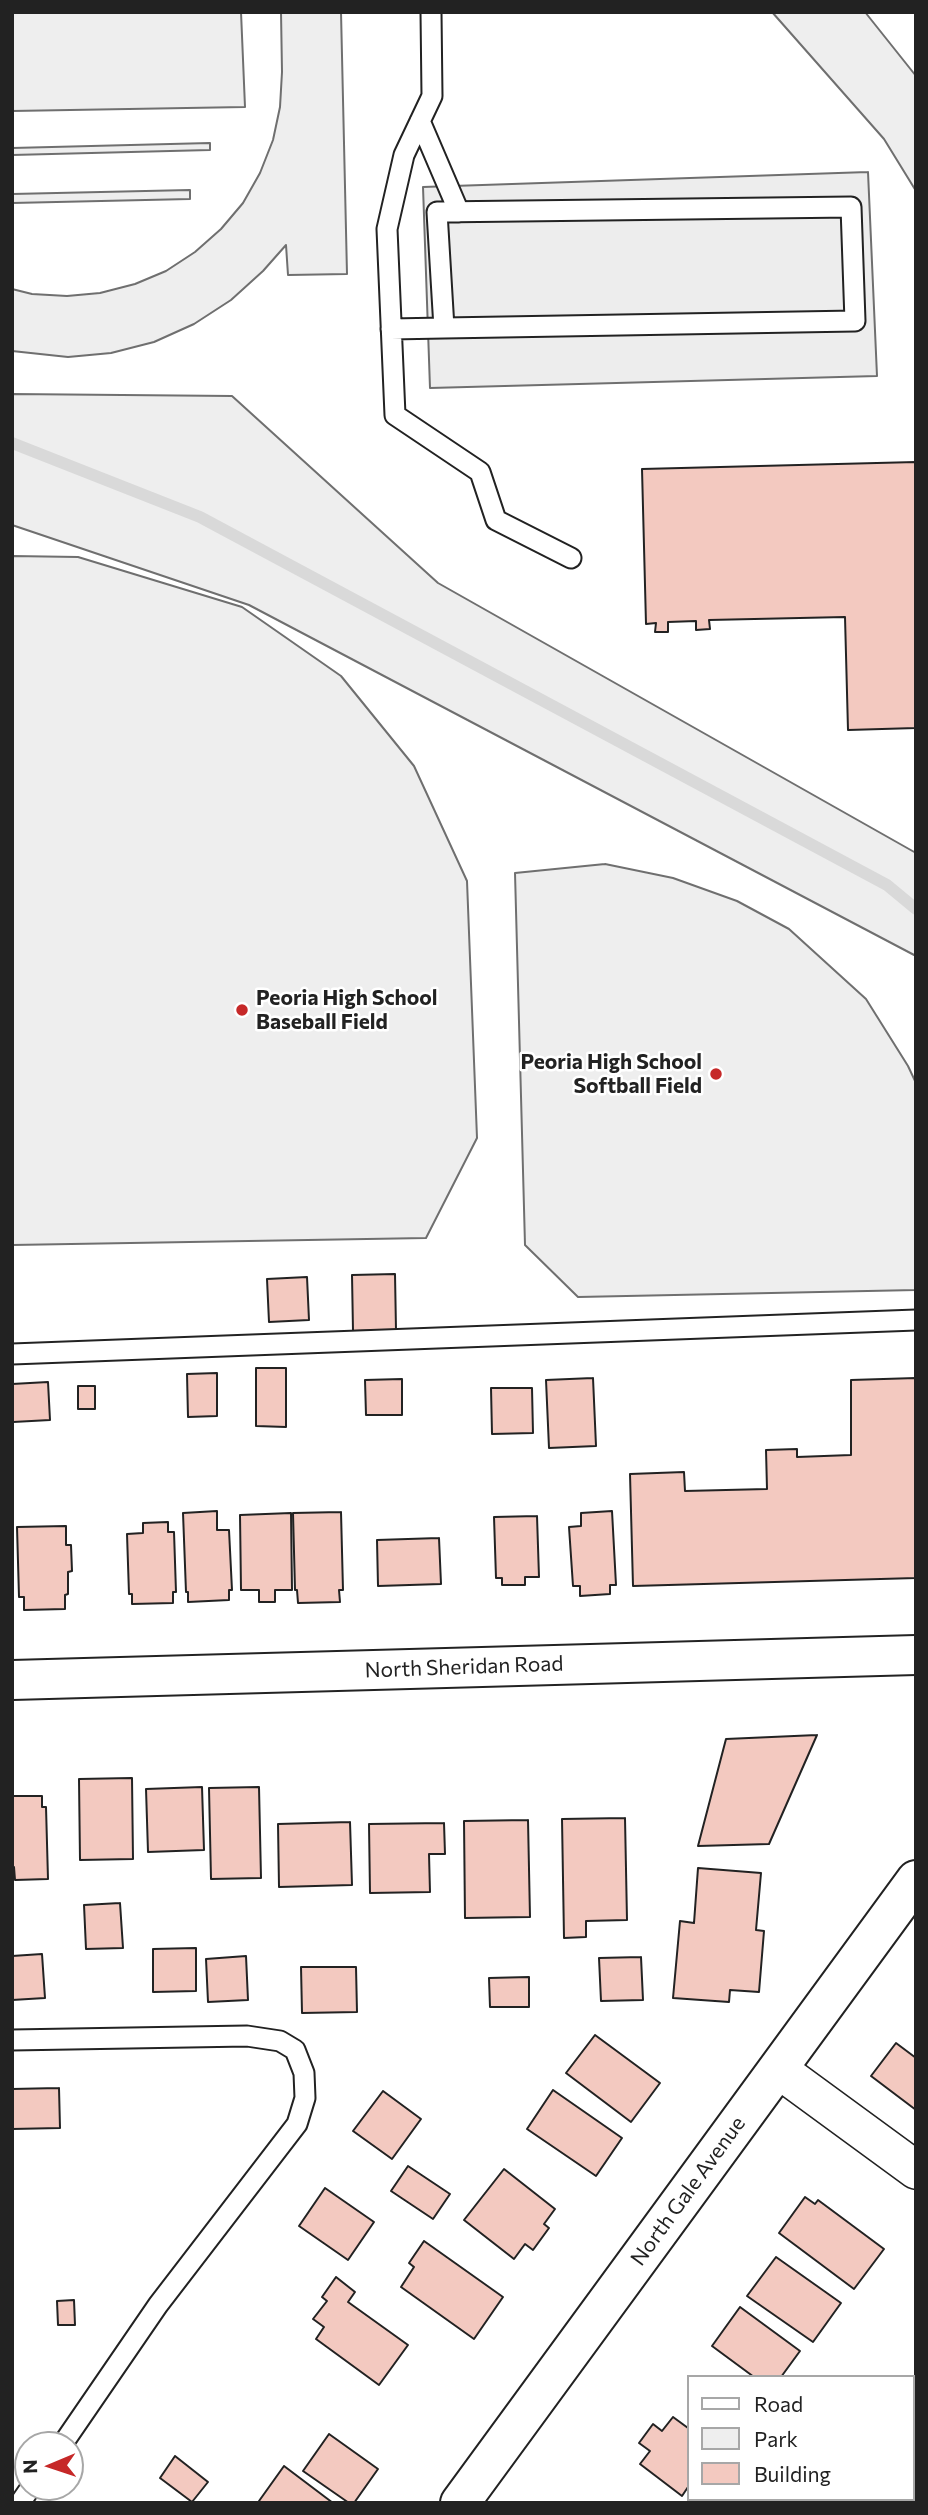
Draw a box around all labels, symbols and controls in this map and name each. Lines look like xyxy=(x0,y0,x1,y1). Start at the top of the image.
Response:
place label: Peoria High School Baseball Field xyxy=(256,985,438,1035)
marker: Peoria High School Baseball Field xyxy=(234,1002,250,1018)
place label: Peoria High School Softball Field xyxy=(520,1049,702,1099)
marker: Peoria High School Softball Field xyxy=(708,1066,724,1082)
street label: North Sheridan Road xyxy=(364,1651,564,1683)
street label: North Gale Avenue xyxy=(625,2111,751,2271)
legend xyxy=(687,2375,914,2501)
text: Road xyxy=(754,2391,803,2416)
text: Park xyxy=(754,2426,798,2451)
north arrow xyxy=(14,2431,84,2501)
text: N xyxy=(18,2459,41,2474)
text: Building xyxy=(754,2461,831,2486)

